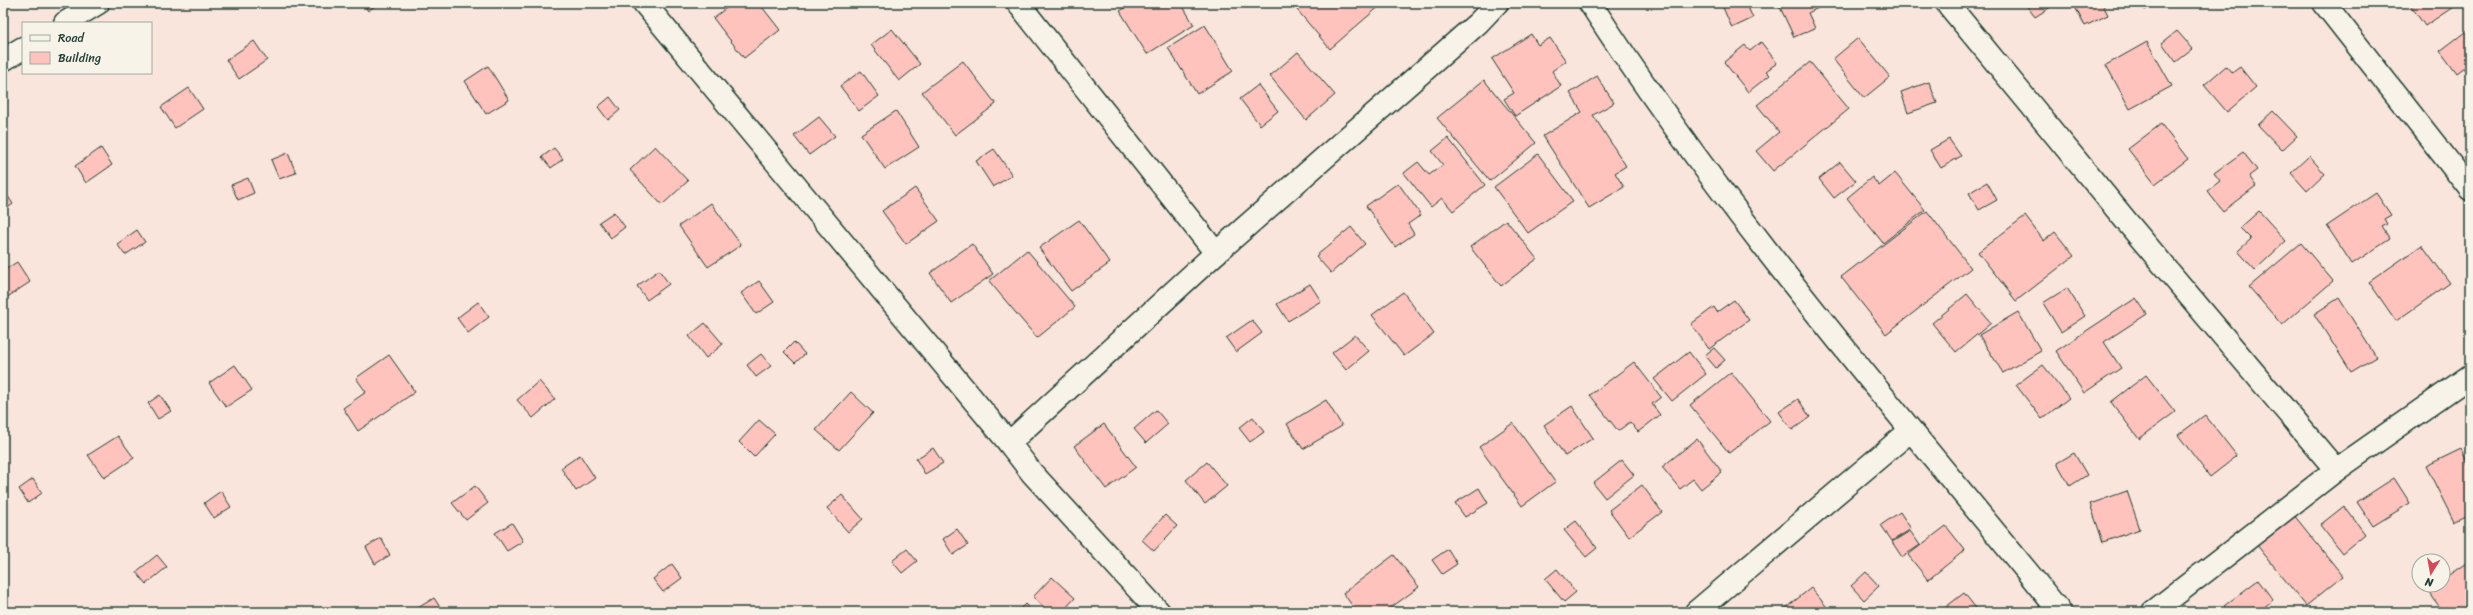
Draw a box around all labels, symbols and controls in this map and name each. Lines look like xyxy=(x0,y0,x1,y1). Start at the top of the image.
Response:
legend xyxy=(22,22,152,74)
text: Road xyxy=(58,27,85,49)
text: Building xyxy=(58,47,101,69)
north arrow xyxy=(2411,553,2451,593)
text: N xyxy=(2423,572,2436,593)

